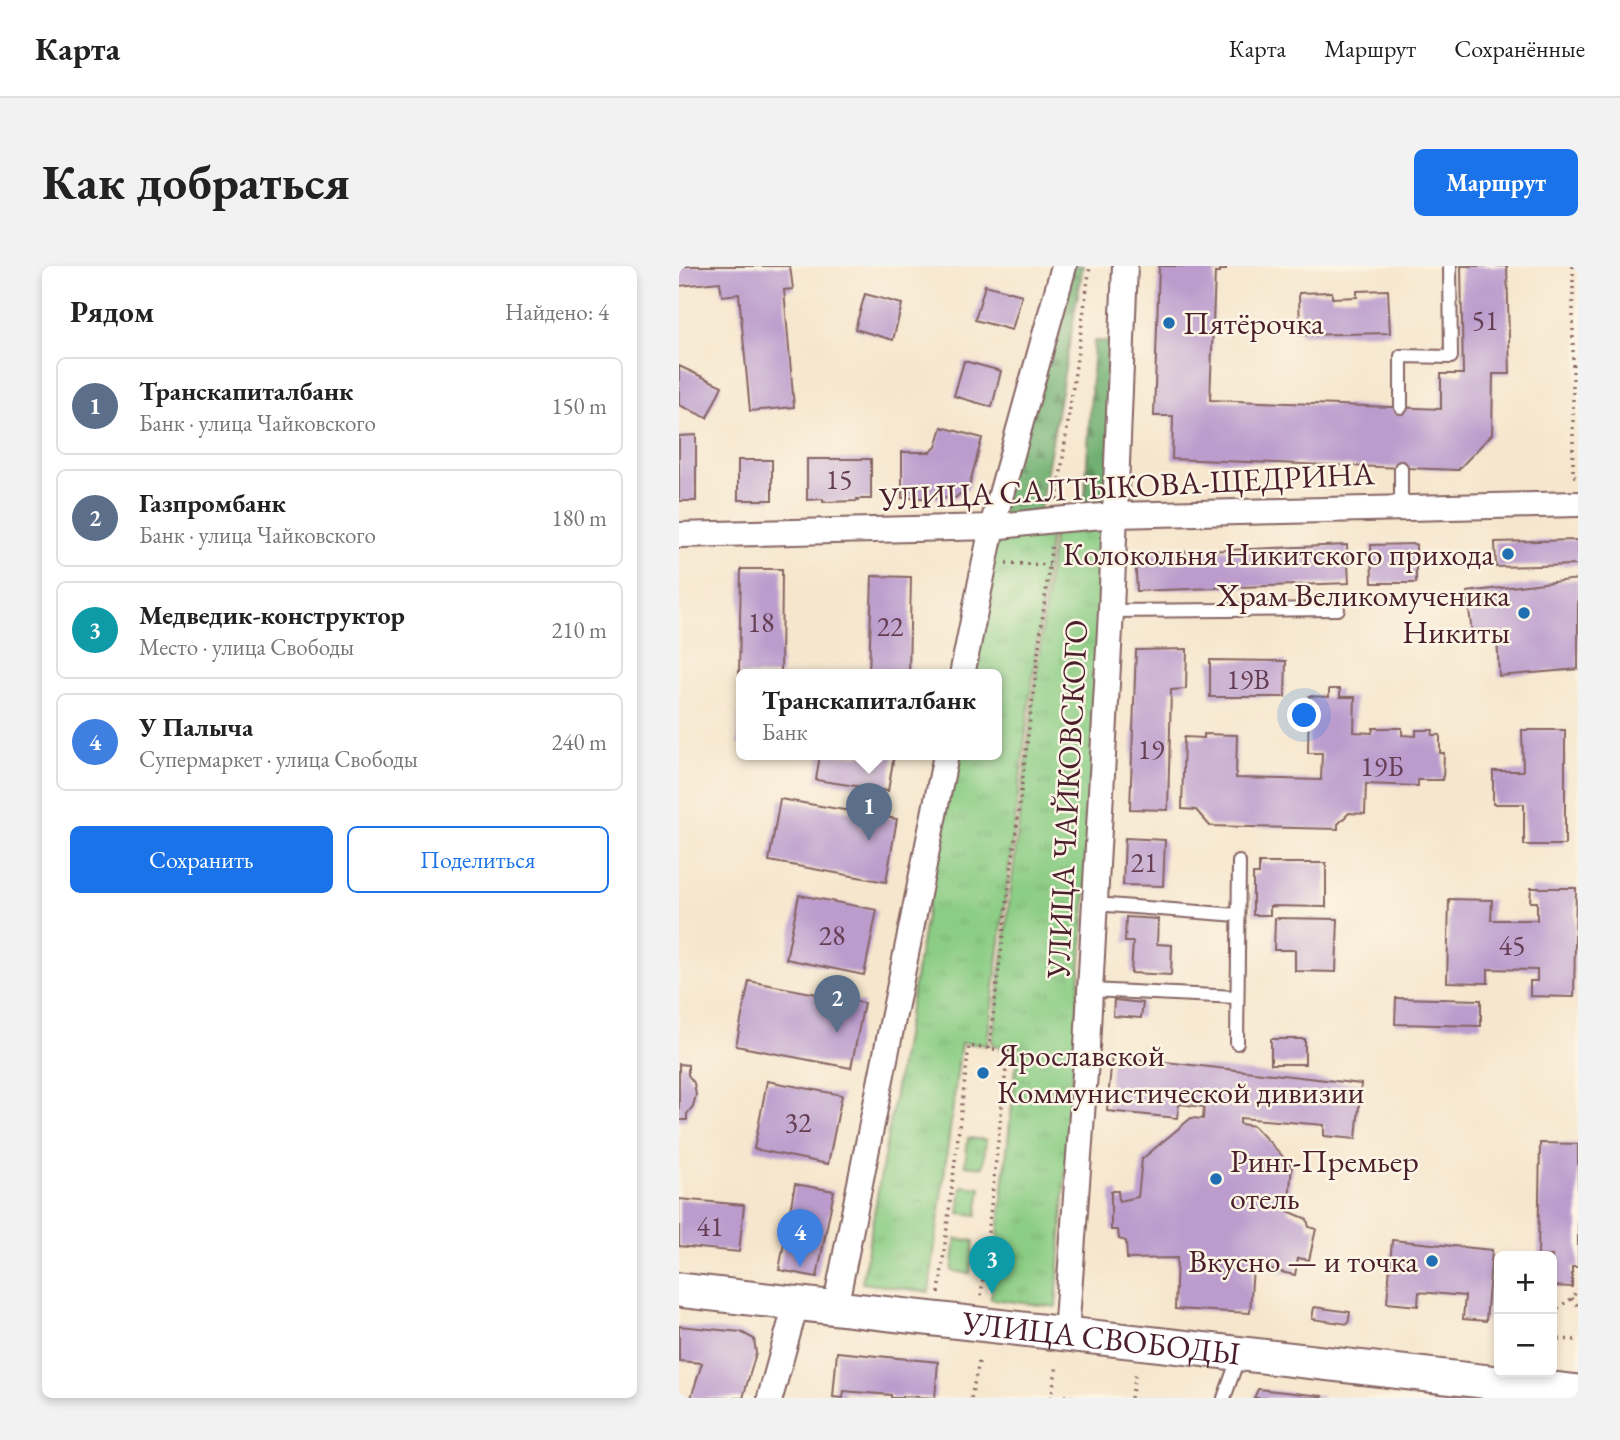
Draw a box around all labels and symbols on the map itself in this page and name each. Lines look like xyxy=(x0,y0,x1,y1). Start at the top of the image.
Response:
place label: Пятёрочка xyxy=(1183,302,1324,344)
house number: 51 xyxy=(1472,302,1498,338)
marker: Пятёрочка xyxy=(1161,315,1177,331)
street label: УЛИЦА САЛТЫКОВА-ЩЕДРИНА xyxy=(877,452,1377,520)
house number: 15 xyxy=(826,461,852,497)
place label: Колокольня Никитского прихода xyxy=(1063,533,1494,575)
marker: Колокольня Никитского прихода xyxy=(1500,546,1516,562)
place label: Храм Великомученика Никиты xyxy=(1216,574,1510,653)
house number: 18 xyxy=(748,604,774,640)
marker: Храм Великомученика Никиты xyxy=(1516,605,1532,621)
house number: 22 xyxy=(877,608,904,644)
street label: УЛИЦА ЧАЙКОВСКОГО xyxy=(1037,618,1097,981)
house number: 19В xyxy=(1226,661,1270,697)
your location xyxy=(1287,698,1321,732)
house number: 19 xyxy=(1138,731,1164,767)
house number: 19Б xyxy=(1360,748,1404,784)
pin: 1 xyxy=(846,783,892,841)
house number: 21 xyxy=(1131,844,1157,880)
house number: 28 xyxy=(819,917,845,953)
house number: 45 xyxy=(1499,927,1525,963)
pin: 2 xyxy=(814,975,860,1033)
place label: Ярославской Коммунистической дивизии xyxy=(996,1034,1365,1113)
marker: Ярославской Коммунистической дивизии xyxy=(975,1065,991,1081)
house number: 32 xyxy=(785,1104,812,1140)
place label: Ринг-Премьер отель xyxy=(1230,1140,1419,1219)
marker: Ринг-Премьер отель xyxy=(1208,1171,1224,1187)
house number: 41 xyxy=(697,1208,723,1244)
pin: 4 xyxy=(777,1209,823,1267)
pin: 3 xyxy=(969,1236,1015,1294)
place label: Вкусно — и точка xyxy=(1188,1240,1418,1282)
marker: Вкусно — и точка xyxy=(1424,1253,1440,1269)
street label: УЛИЦА СВОБОДЫ xyxy=(959,1301,1242,1375)

